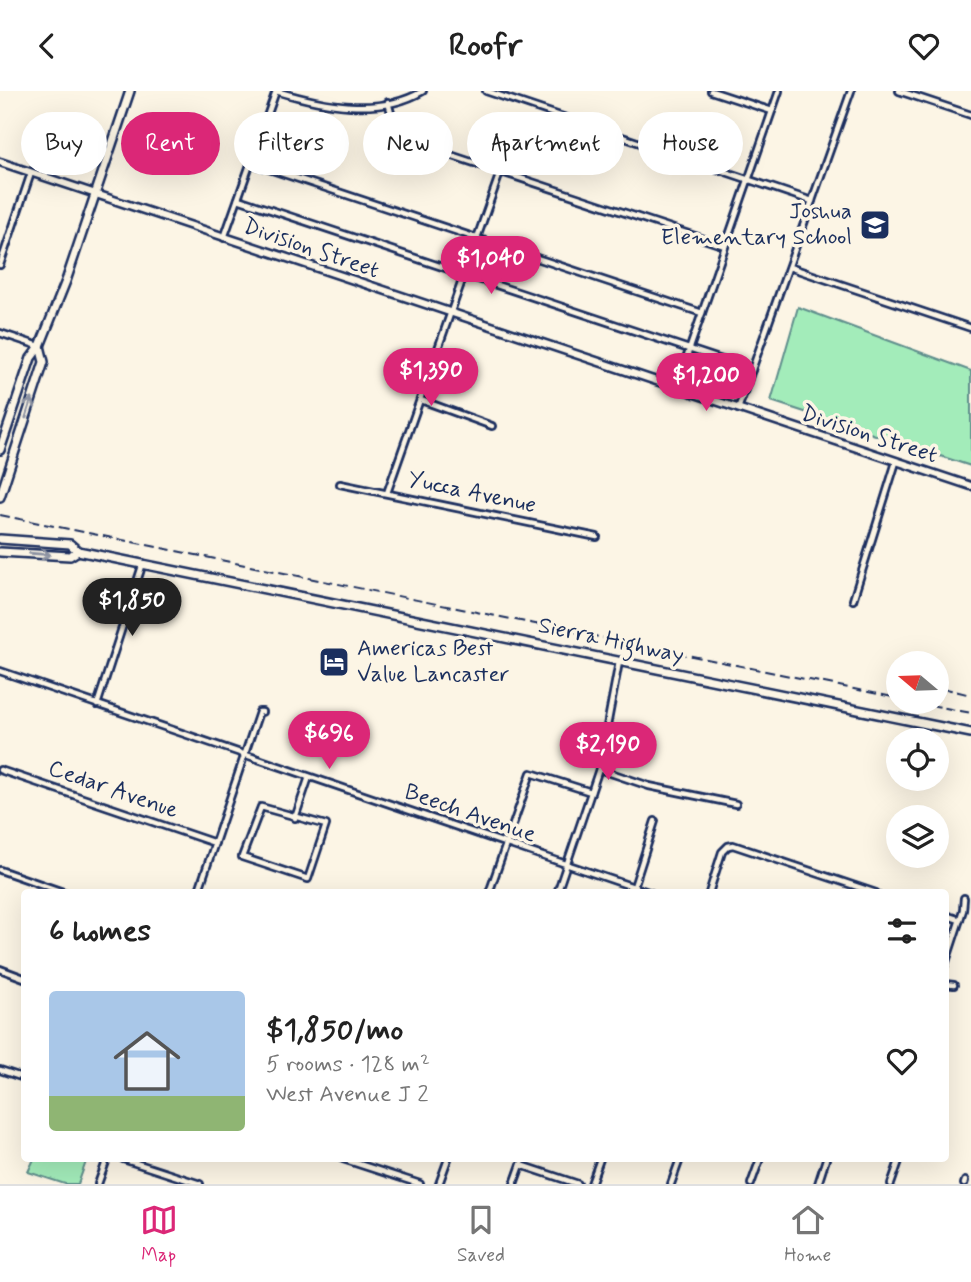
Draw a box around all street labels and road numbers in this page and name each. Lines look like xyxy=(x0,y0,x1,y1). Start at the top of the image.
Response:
street label: Division Street xyxy=(239,212,383,286)
street label: Division Street xyxy=(797,399,941,471)
street label: Yucca Avenue xyxy=(405,465,539,521)
street label: Sierra Highway xyxy=(535,611,687,673)
street label: Cedar Avenue xyxy=(44,754,182,826)
street label: Beech Avenue xyxy=(400,778,540,850)

